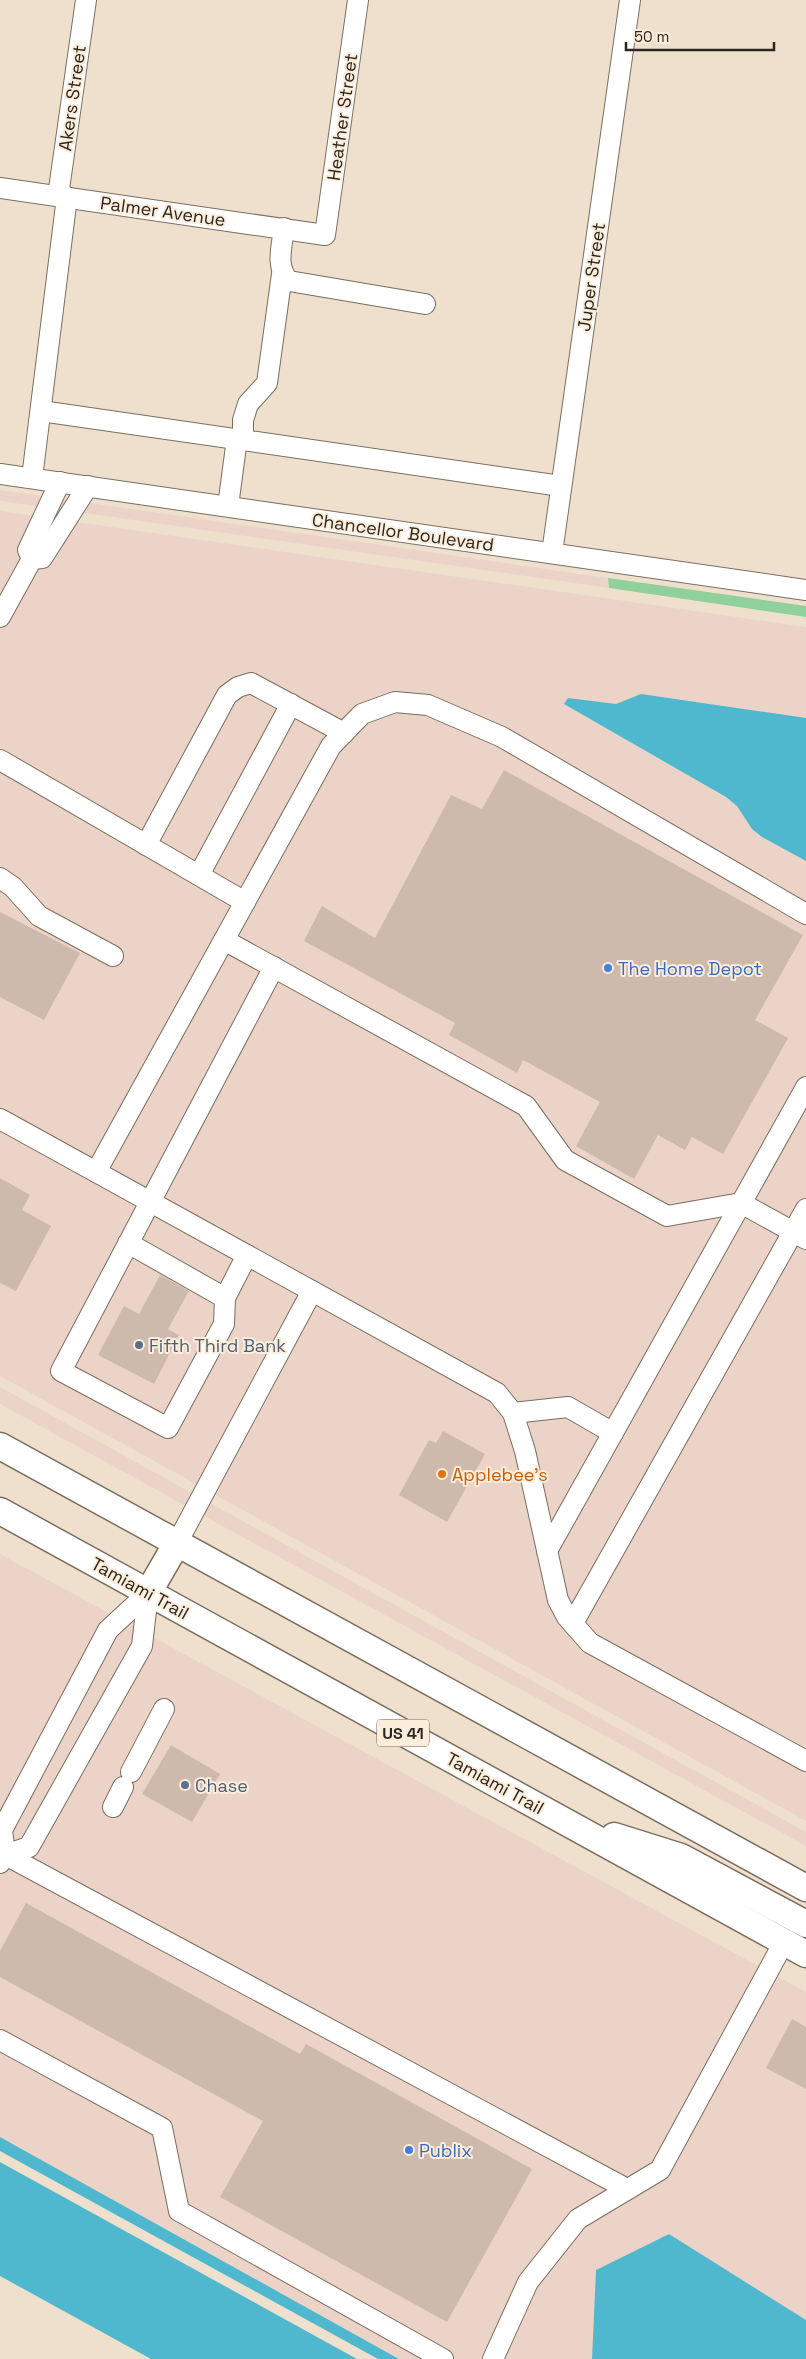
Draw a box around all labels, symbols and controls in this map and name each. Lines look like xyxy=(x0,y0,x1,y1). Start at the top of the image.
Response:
scale bar xyxy=(626,20,774,52)
text: 50 m xyxy=(634,27,669,46)
street label: Akers Street xyxy=(53,43,91,153)
street label: Heather Street xyxy=(322,52,362,182)
street label: Palmer Avenue xyxy=(99,191,227,231)
street label: Juper Street xyxy=(572,221,610,333)
street label: Chancellor Boulevard xyxy=(311,508,495,556)
place label: The Home Depot xyxy=(618,957,762,980)
marker: The Home Depot xyxy=(602,962,614,974)
place label: Fifth Third Bank xyxy=(149,1334,286,1357)
marker: Fifth Third Bank xyxy=(133,1339,145,1351)
place label: Applebee's xyxy=(452,1463,548,1486)
marker: Applebee's xyxy=(436,1468,448,1480)
street label: Tamiami Trail xyxy=(87,1552,193,1624)
road number: US 41 xyxy=(377,1720,429,1746)
street label: Tamiami Trail xyxy=(442,1747,548,1819)
place label: Chase xyxy=(195,1774,248,1797)
marker: Chase xyxy=(179,1779,191,1791)
place label: Publix xyxy=(419,2139,472,2162)
marker: Publix xyxy=(403,2144,415,2156)

